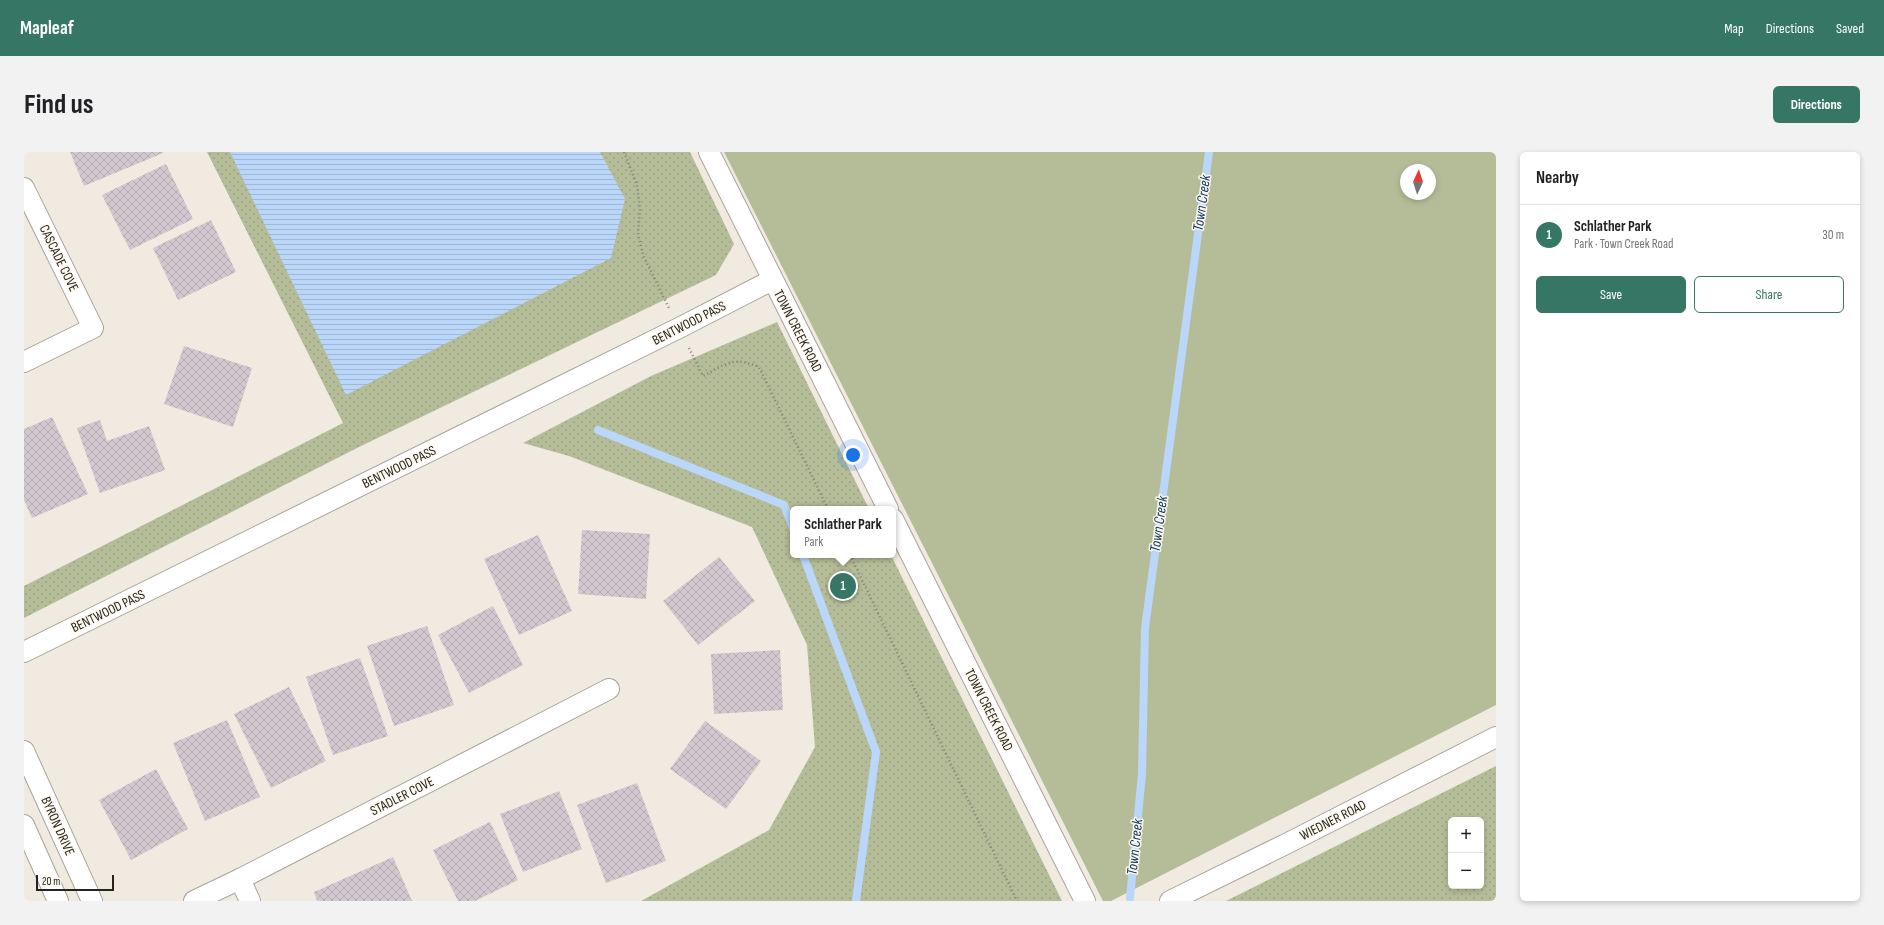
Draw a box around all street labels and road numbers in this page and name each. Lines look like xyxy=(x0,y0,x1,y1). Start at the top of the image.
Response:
street label: CASCADE COVE xyxy=(36,222,83,294)
street label: TOWN CREEK ROAD xyxy=(770,287,826,375)
street label: BENTWOOD PASS xyxy=(649,297,729,349)
street label: BENTWOOD PASS xyxy=(359,442,439,492)
street label: BENTWOOD PASS xyxy=(68,586,148,636)
street label: TOWN CREEK ROAD xyxy=(961,666,1017,754)
street label: STADLER COVE xyxy=(367,773,437,819)
street label: BYRON DRIVE xyxy=(37,794,79,858)
street label: WIEDNER ROAD xyxy=(1297,796,1369,844)

